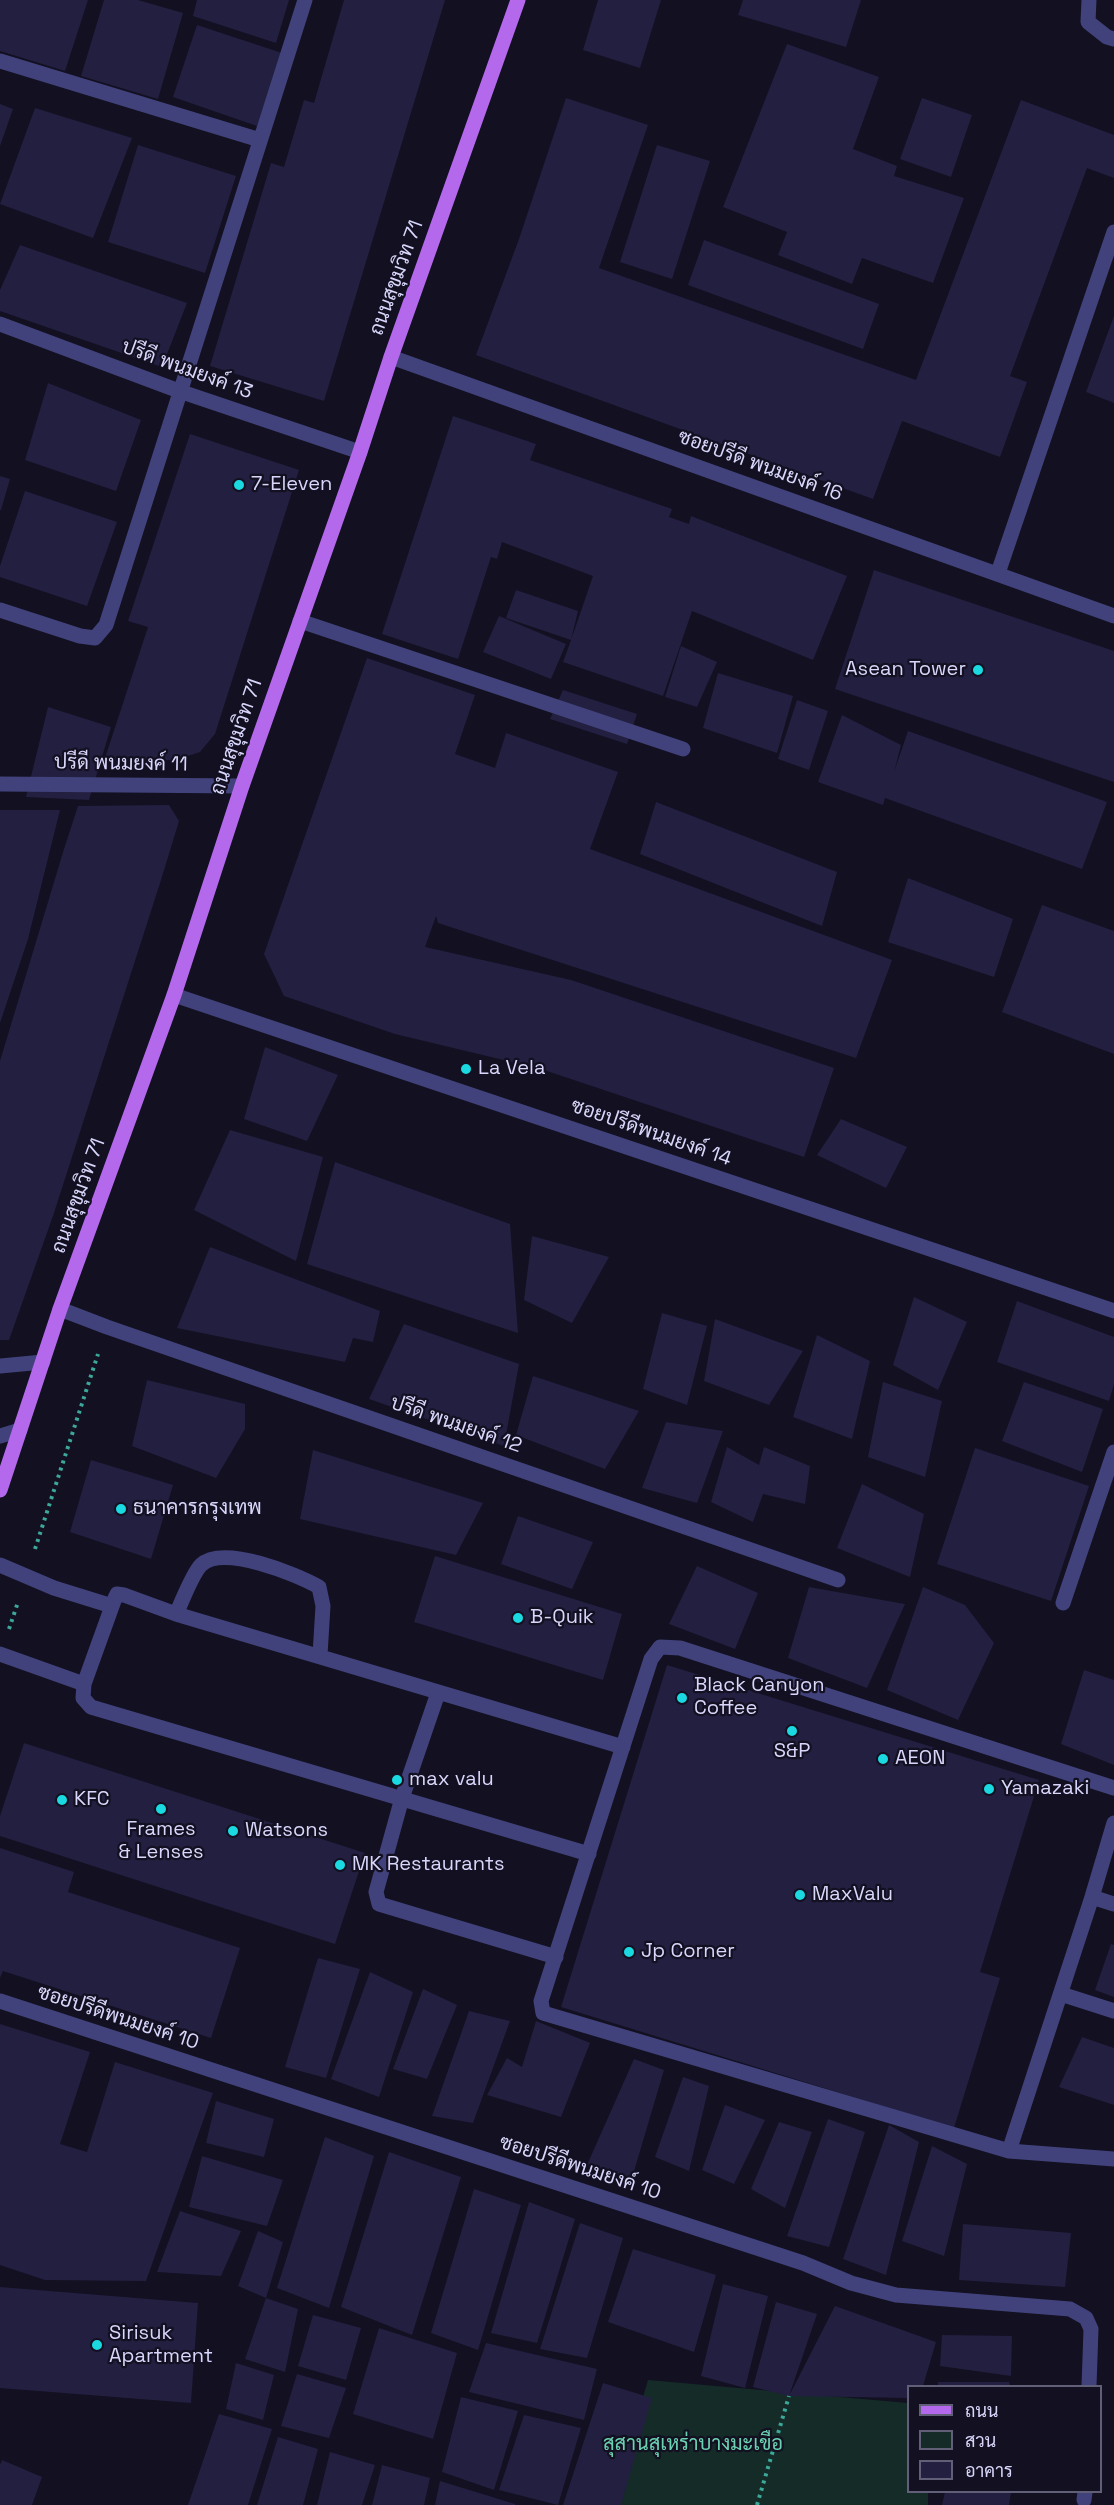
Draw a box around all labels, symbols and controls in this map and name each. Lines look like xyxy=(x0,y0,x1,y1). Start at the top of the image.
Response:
street label: ถนนสุขุมวิท 71 xyxy=(365,217,429,339)
street label: ปรีดี พนมยงค์ 13 xyxy=(118,335,256,405)
street label: ซอยปรีดี พนมยงค์ 16 xyxy=(675,425,845,507)
place label: 7-Eleven xyxy=(251,473,332,497)
marker: 7-Eleven xyxy=(232,478,246,492)
place label: Asean Tower xyxy=(845,658,966,682)
marker: Asean Tower xyxy=(971,663,985,677)
street label: ถนนสุขุมวิท 71 xyxy=(206,676,268,798)
street label: ปรีดี พนมยงค์ 11 xyxy=(54,751,188,777)
place label: La Vela xyxy=(478,1057,545,1081)
marker: La Vela xyxy=(459,1062,473,1076)
street label: ซอยปรีดีพนมยงค์ 14 xyxy=(568,1094,734,1172)
street label: ถนนสุขุมวิท 71 xyxy=(47,1135,111,1257)
street label: ปรีดี พนมยงค์ 12 xyxy=(387,1391,525,1459)
place label: ธนาคารกรุงเทพ xyxy=(133,1497,262,1521)
marker: ธนาคารกรุงเทพ xyxy=(114,1502,128,1516)
place label: B-Quik xyxy=(530,1606,594,1630)
marker: B-Quik xyxy=(511,1611,525,1625)
place label: Black Canyon Coffee xyxy=(694,1674,825,1721)
marker: Black Canyon Coffee xyxy=(675,1691,689,1705)
marker: S&P xyxy=(785,1724,799,1738)
place label: S&P xyxy=(774,1740,810,1764)
place label: AEON xyxy=(895,1747,946,1771)
marker: AEON xyxy=(876,1752,890,1766)
place label: max valu xyxy=(409,1768,494,1792)
marker: max valu xyxy=(390,1773,404,1787)
place label: Yamazaki xyxy=(1001,1777,1089,1801)
marker: Yamazaki xyxy=(982,1782,996,1796)
place label: KFC xyxy=(74,1788,110,1812)
marker: KFC xyxy=(55,1793,69,1807)
marker: Frames & Lenses xyxy=(154,1802,168,1816)
place label: Frames & Lenses xyxy=(118,1818,204,1865)
place label: Watsons xyxy=(245,1819,328,1843)
marker: Watsons xyxy=(226,1824,240,1838)
place label: MK Restaurants xyxy=(352,1853,504,1877)
marker: MK Restaurants xyxy=(333,1858,347,1872)
place label: MaxValu xyxy=(812,1883,893,1907)
marker: MaxValu xyxy=(793,1888,807,1902)
place label: Jp Corner xyxy=(641,1940,735,1964)
marker: Jp Corner xyxy=(622,1945,636,1959)
street label: ซอยปรีดีพนมยงค์ 10 xyxy=(34,1981,202,2055)
street label: ซอยปรีดีพนมยงค์ 10 xyxy=(496,2131,664,2205)
place label: Sirisuk Apartment xyxy=(109,2322,213,2369)
marker: Sirisuk Apartment xyxy=(90,2338,104,2352)
legend xyxy=(907,2385,1102,2493)
text: ถนน xyxy=(965,2399,998,2422)
text: สวน xyxy=(965,2429,996,2452)
park label: สุสานสุเหร่าบางมะเขือ xyxy=(603,2433,783,2457)
text: อาคาร xyxy=(965,2459,1013,2482)

